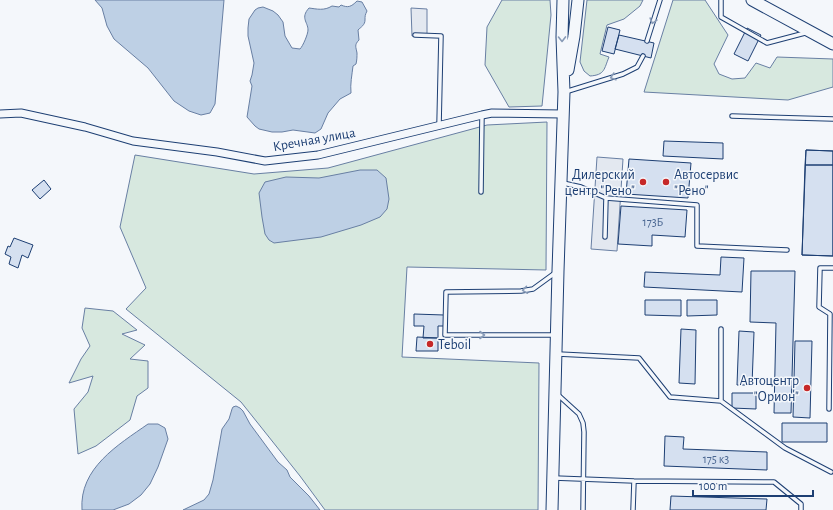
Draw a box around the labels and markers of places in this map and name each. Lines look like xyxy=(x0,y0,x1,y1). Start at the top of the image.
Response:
place label: Дилерский центр "Рено" xyxy=(565,168,635,198)
place label: Автосервис "Рено" xyxy=(674,168,739,198)
marker: Дилерский центр "Рено" xyxy=(638,177,648,187)
marker: Автосервис "Рено" xyxy=(661,177,671,187)
place label: Teboil xyxy=(438,338,471,352)
marker: Teboil xyxy=(425,339,435,349)
place label: Автоцентр "Орион" xyxy=(739,374,799,404)
marker: Автоцентр "Орион" xyxy=(802,383,812,393)

